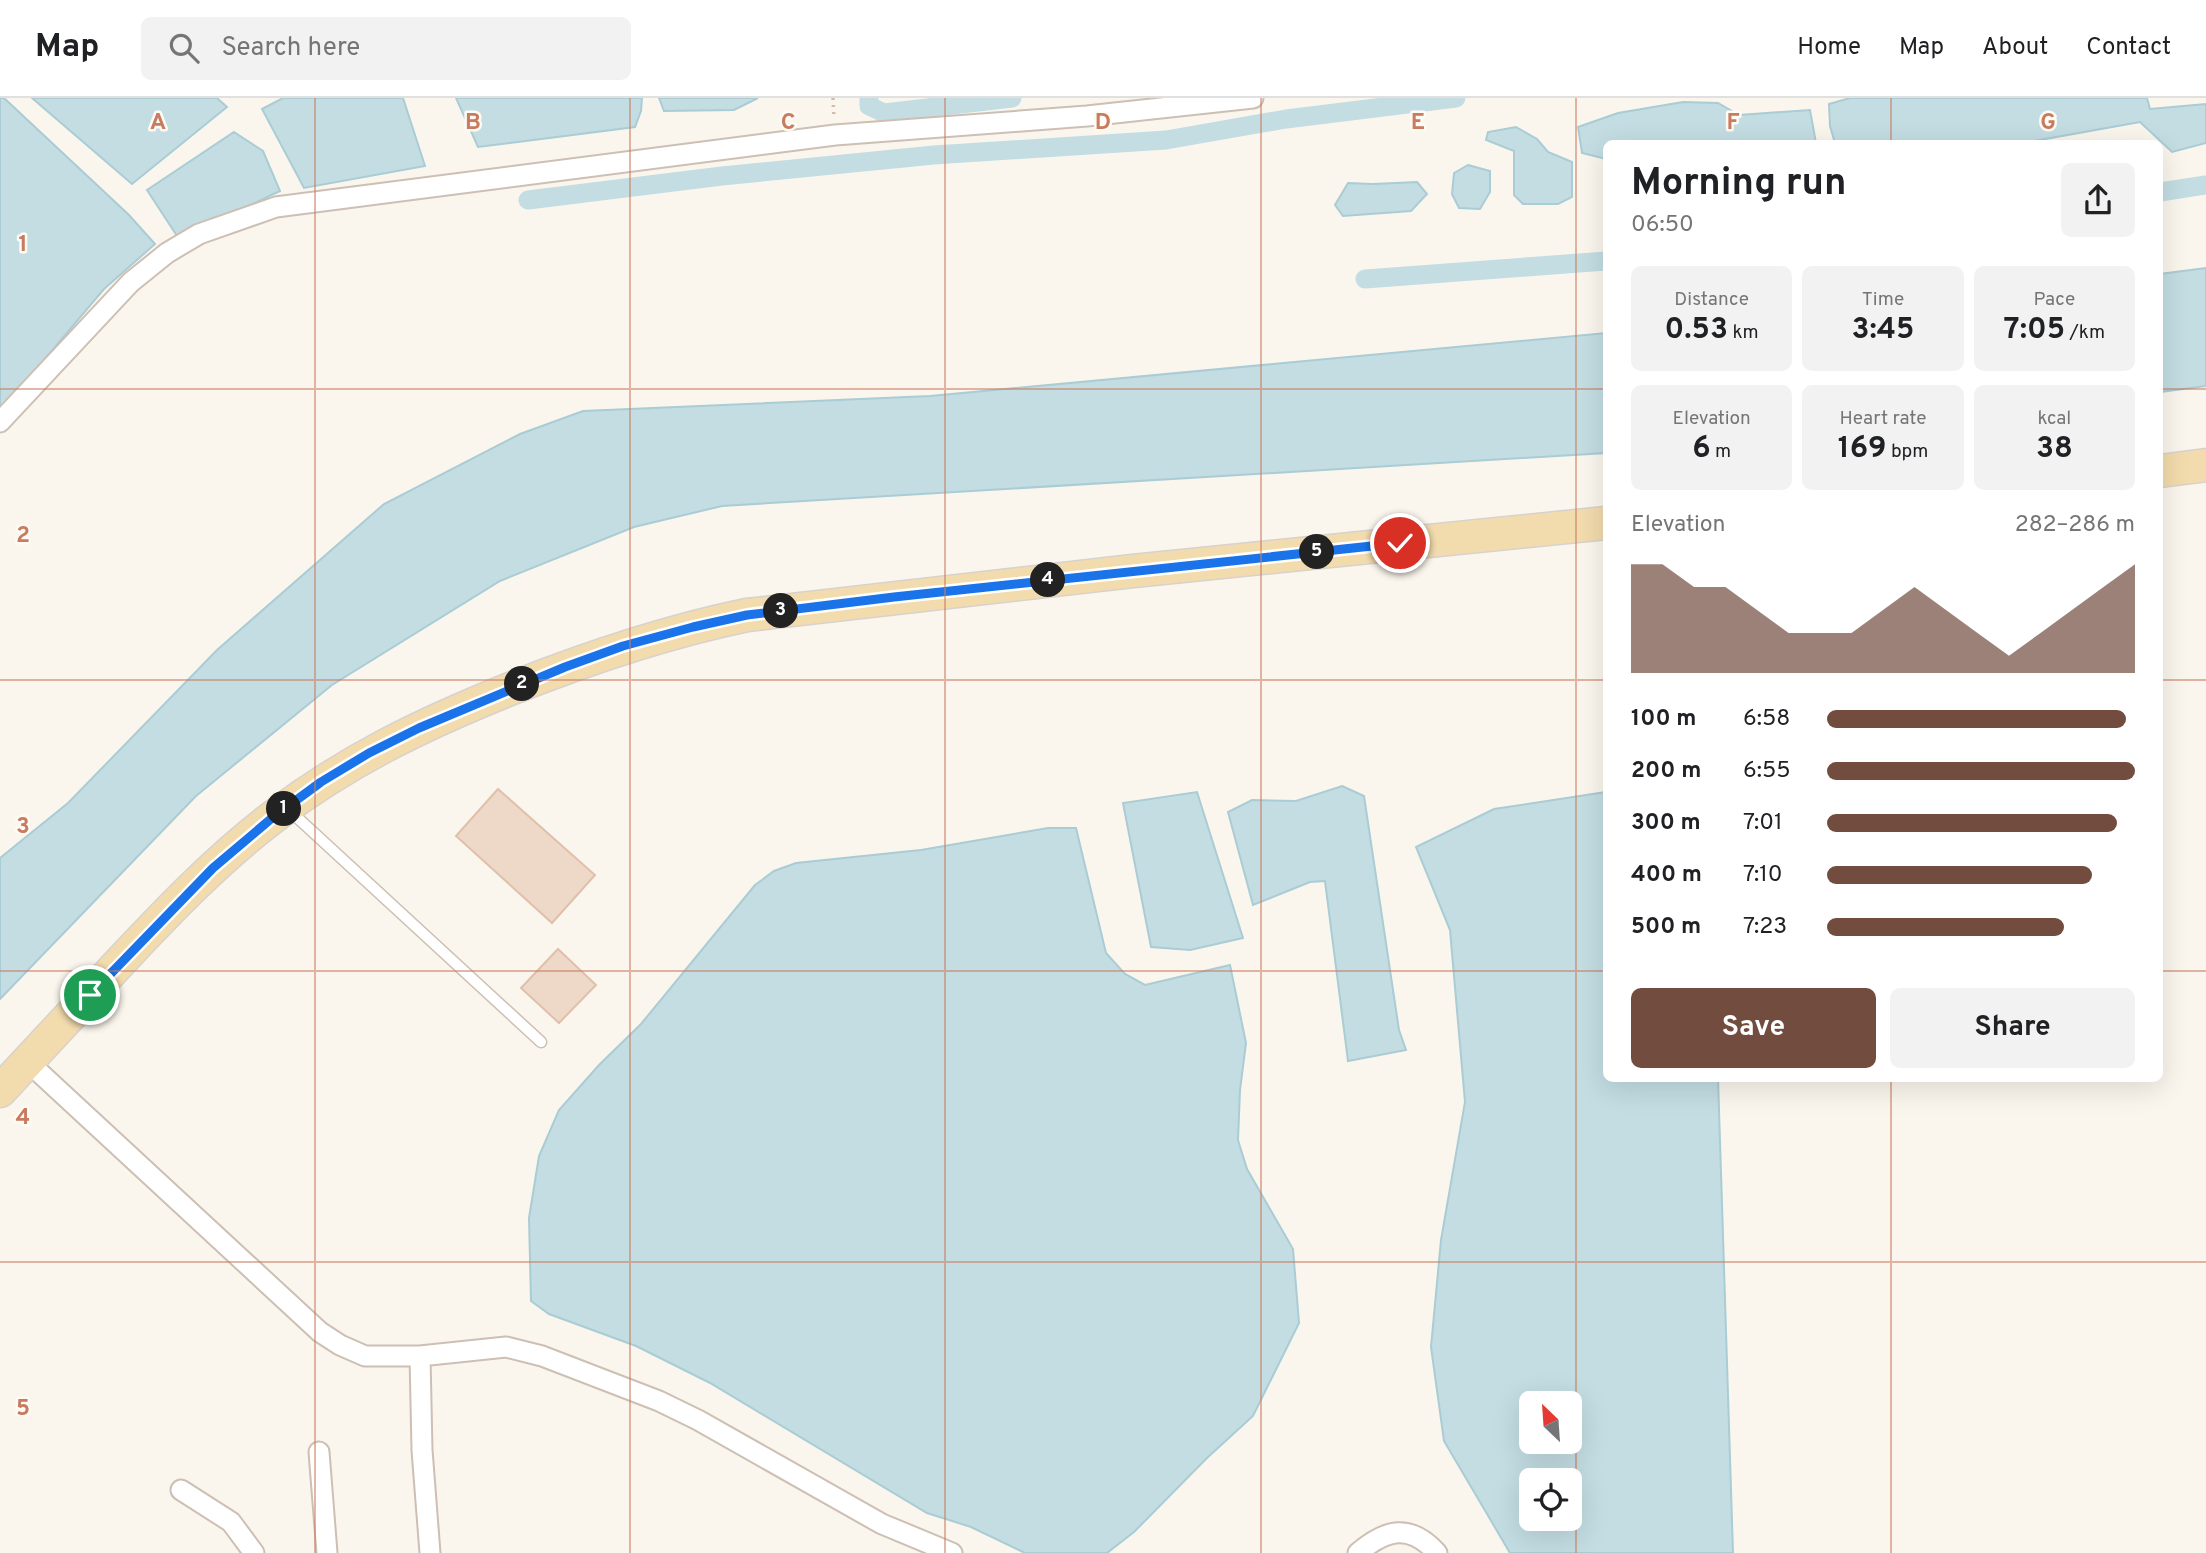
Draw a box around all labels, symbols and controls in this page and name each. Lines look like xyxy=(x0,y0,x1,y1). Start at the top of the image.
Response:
search box xyxy=(141,17,631,80)
text: Map xyxy=(35,27,99,69)
icon: search xyxy=(165,29,203,67)
text: Search here xyxy=(221,32,360,65)
text: Home xyxy=(1797,33,1861,63)
text: Map xyxy=(1899,33,1944,63)
text: About xyxy=(1982,33,2048,63)
text: Contact xyxy=(2086,33,2171,63)
text: A xyxy=(150,109,166,138)
text: B xyxy=(465,109,481,138)
text: C xyxy=(781,109,795,138)
text: D xyxy=(1095,109,1111,138)
text: E xyxy=(1411,109,1425,138)
text: F xyxy=(1726,109,1740,138)
text: G xyxy=(2040,109,2056,138)
text: Morning run xyxy=(1631,160,1847,209)
button: share xyxy=(2061,163,2135,237)
text: 06:50 xyxy=(1631,211,1694,240)
text: 1 xyxy=(18,231,28,260)
text: Distance xyxy=(1674,288,1749,312)
text: Time xyxy=(1862,288,1904,312)
text: Pace xyxy=(2033,288,2075,312)
text: 0.53 xyxy=(1665,312,1728,349)
text: 3:45 xyxy=(1852,312,1914,349)
text: 7:05 xyxy=(2004,312,2065,349)
text: km xyxy=(1728,321,1759,345)
text: /km xyxy=(2065,321,2105,345)
text: Elevation xyxy=(1673,407,1751,431)
text: Heart rate xyxy=(1840,407,1926,431)
text: kcal xyxy=(2037,407,2071,431)
text: 6 xyxy=(1692,431,1711,468)
text: 169 xyxy=(1838,431,1887,468)
text: 38 xyxy=(2036,431,2073,468)
text: m xyxy=(1711,440,1731,464)
text: bpm xyxy=(1887,440,1928,464)
text: Elevation xyxy=(1631,511,1726,540)
text: 282–286 m xyxy=(2015,511,2135,540)
pin xyxy=(1370,513,1430,573)
text: 2 xyxy=(16,522,30,551)
icon: check xyxy=(1381,524,1419,562)
pin: 5 xyxy=(1300,534,1334,570)
text: 5 xyxy=(1311,539,1322,563)
pin: 4 xyxy=(1030,562,1066,598)
text: 4 xyxy=(1041,567,1054,591)
pin: 3 xyxy=(764,594,798,628)
text: 3 xyxy=(775,598,786,622)
pin: 2 xyxy=(504,666,540,702)
text: 2 xyxy=(516,671,527,695)
text: 100 m xyxy=(1631,705,1696,734)
text: 6:58 xyxy=(1743,705,1790,734)
text: 200 m xyxy=(1631,757,1701,786)
text: 6:55 xyxy=(1743,757,1790,786)
pin: 1 xyxy=(266,792,302,826)
text: 1 xyxy=(280,796,287,820)
text: 300 m xyxy=(1631,809,1701,838)
text: 7:01 xyxy=(1743,809,1783,838)
text: 3 xyxy=(16,813,30,842)
text: 400 m xyxy=(1631,861,1702,890)
text: 7:10 xyxy=(1743,861,1783,890)
text: 500 m xyxy=(1631,913,1701,942)
text: 7:23 xyxy=(1743,913,1787,942)
pin xyxy=(60,965,120,1025)
icon: arrive xyxy=(71,976,109,1014)
button: Save xyxy=(1631,988,1876,1068)
button: Share xyxy=(1890,988,2135,1068)
text: 4 xyxy=(16,1104,30,1133)
north arrow xyxy=(1519,1391,1582,1454)
map controls xyxy=(1519,1391,1582,1531)
text: 5 xyxy=(16,1395,30,1424)
button: locate xyxy=(1519,1468,1582,1531)

